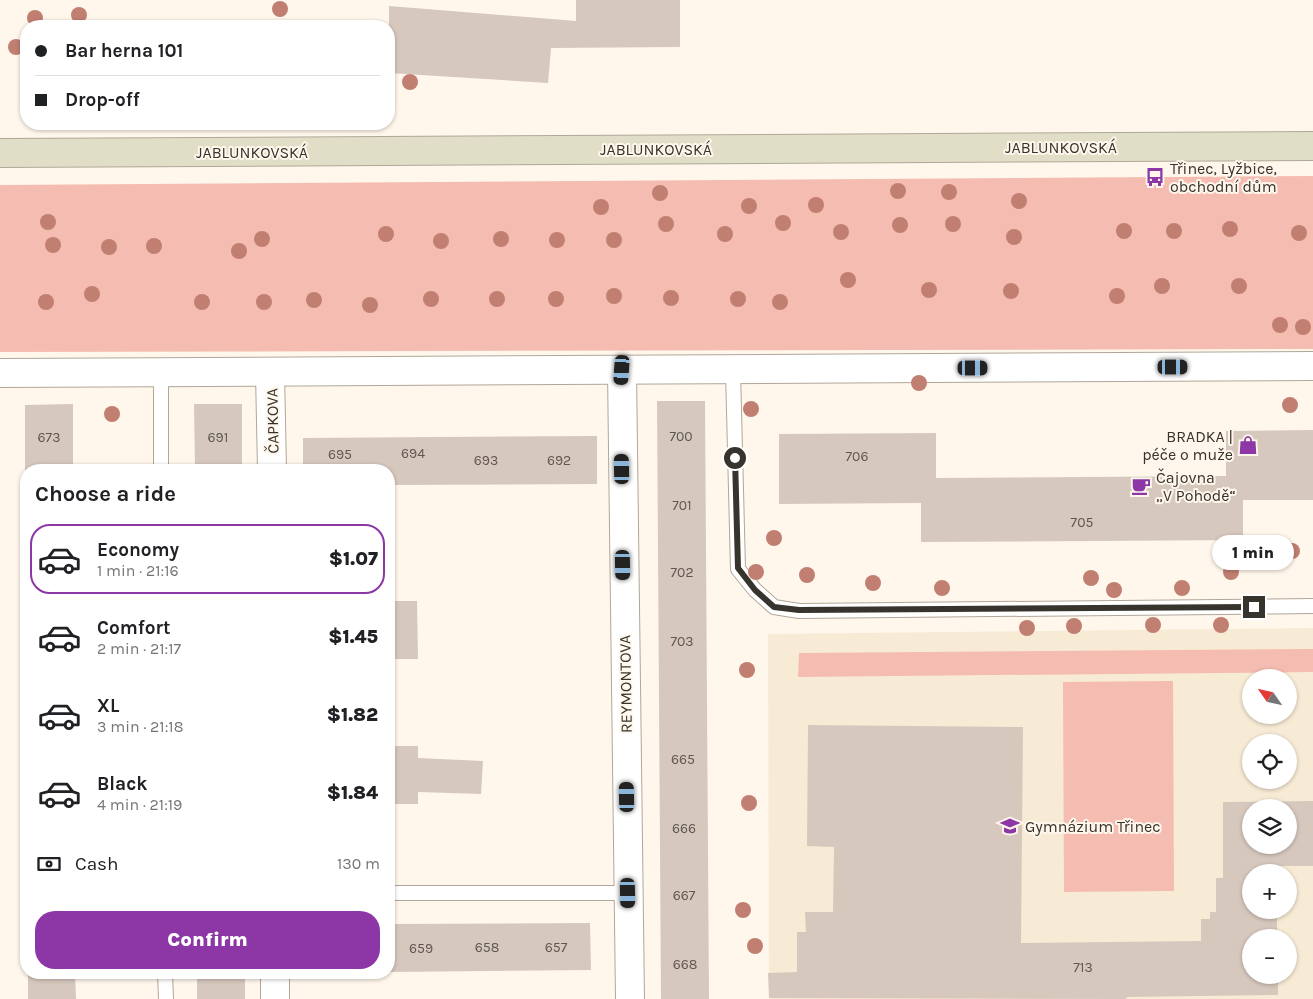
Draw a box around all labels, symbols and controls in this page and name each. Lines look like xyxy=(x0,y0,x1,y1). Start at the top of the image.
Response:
text: Bar herna 101 xyxy=(65,40,183,62)
text: Drop-off xyxy=(65,89,140,111)
street label: JABLUNKOVSKÁ xyxy=(1005,138,1117,157)
street label: JABLUNKOVSKÁ xyxy=(600,140,712,159)
street label: JABLUNKOVSKÁ xyxy=(196,143,308,162)
place label: Třinec, Lyžbice, obchodní dům xyxy=(1170,159,1277,196)
bus stop icon: Třinec, Lyžbice, obchodní dům xyxy=(1144,166,1166,188)
car xyxy=(613,355,630,385)
car xyxy=(1158,360,1188,375)
car xyxy=(958,361,988,376)
street label: ČAPKOVA xyxy=(262,388,283,454)
place label: BRADKA | péče o muže xyxy=(1142,427,1233,464)
house number: 700 xyxy=(669,428,693,445)
house number: 673 xyxy=(38,429,60,446)
house number: 691 xyxy=(208,429,228,446)
shop icon: BRADKA | péče o muže xyxy=(1237,434,1259,456)
house number: 694 xyxy=(401,445,425,462)
house number: 695 xyxy=(328,446,352,463)
route start xyxy=(724,447,746,469)
house number: 706 xyxy=(846,448,868,465)
house number: 693 xyxy=(474,452,498,469)
house number: 692 xyxy=(547,452,571,469)
car xyxy=(614,454,629,484)
place label: Čajovna „V Pohodě“ xyxy=(1156,468,1236,505)
cafe icon: Čajovna „V Pohodě“ xyxy=(1130,475,1152,497)
text: Choose a ride xyxy=(35,481,176,507)
house number: 701 xyxy=(672,497,692,514)
house number: 705 xyxy=(1071,514,1093,531)
callout: 1 min xyxy=(1213,534,1295,570)
icon: car xyxy=(37,537,82,582)
text: Economy xyxy=(97,539,179,561)
text: 1 min xyxy=(1232,543,1274,562)
text: $1.07 xyxy=(329,548,378,570)
car xyxy=(615,550,630,580)
text: 1 min · 21:16 xyxy=(97,561,179,580)
house number: 702 xyxy=(671,564,694,581)
route end xyxy=(1243,596,1265,618)
icon: car xyxy=(37,615,82,660)
text: Comfort xyxy=(97,617,171,639)
text: $1.45 xyxy=(328,626,378,648)
house number: 703 xyxy=(670,633,694,650)
street label: REYMONTOVA xyxy=(615,635,636,733)
text: 2 min · 21:17 xyxy=(97,639,181,658)
north arrow xyxy=(1242,669,1298,724)
map controls xyxy=(1242,669,1297,984)
icon: car xyxy=(37,693,82,738)
text: XL xyxy=(97,695,119,717)
text: $1.82 xyxy=(327,704,378,726)
text: 3 min · 21:18 xyxy=(97,717,183,736)
button: locate xyxy=(1242,734,1297,789)
house number: 665 xyxy=(671,751,695,768)
icon: car xyxy=(37,771,82,816)
text: Black xyxy=(97,773,148,795)
text: $1.84 xyxy=(327,782,378,804)
car xyxy=(619,782,634,812)
text: 4 min · 21:19 xyxy=(97,795,182,814)
button: layers xyxy=(1242,799,1297,854)
school or university icon: Gymnázium Třinec xyxy=(999,815,1021,837)
place label: Gymnázium Třinec xyxy=(1025,817,1161,836)
house number: 666 xyxy=(672,820,696,837)
icon: cash xyxy=(35,850,63,878)
text: Cash xyxy=(75,853,119,875)
text: 130 m xyxy=(337,854,380,873)
button: + xyxy=(1242,864,1297,919)
car xyxy=(620,878,635,908)
house number: 667 xyxy=(673,887,696,904)
button: Confirm xyxy=(35,911,380,969)
button: − xyxy=(1242,929,1297,984)
house number: 658 xyxy=(475,939,499,956)
house number: 657 xyxy=(545,939,568,956)
house number: 659 xyxy=(409,940,433,957)
house number: 668 xyxy=(673,956,697,973)
house number: 713 xyxy=(1073,959,1093,976)

